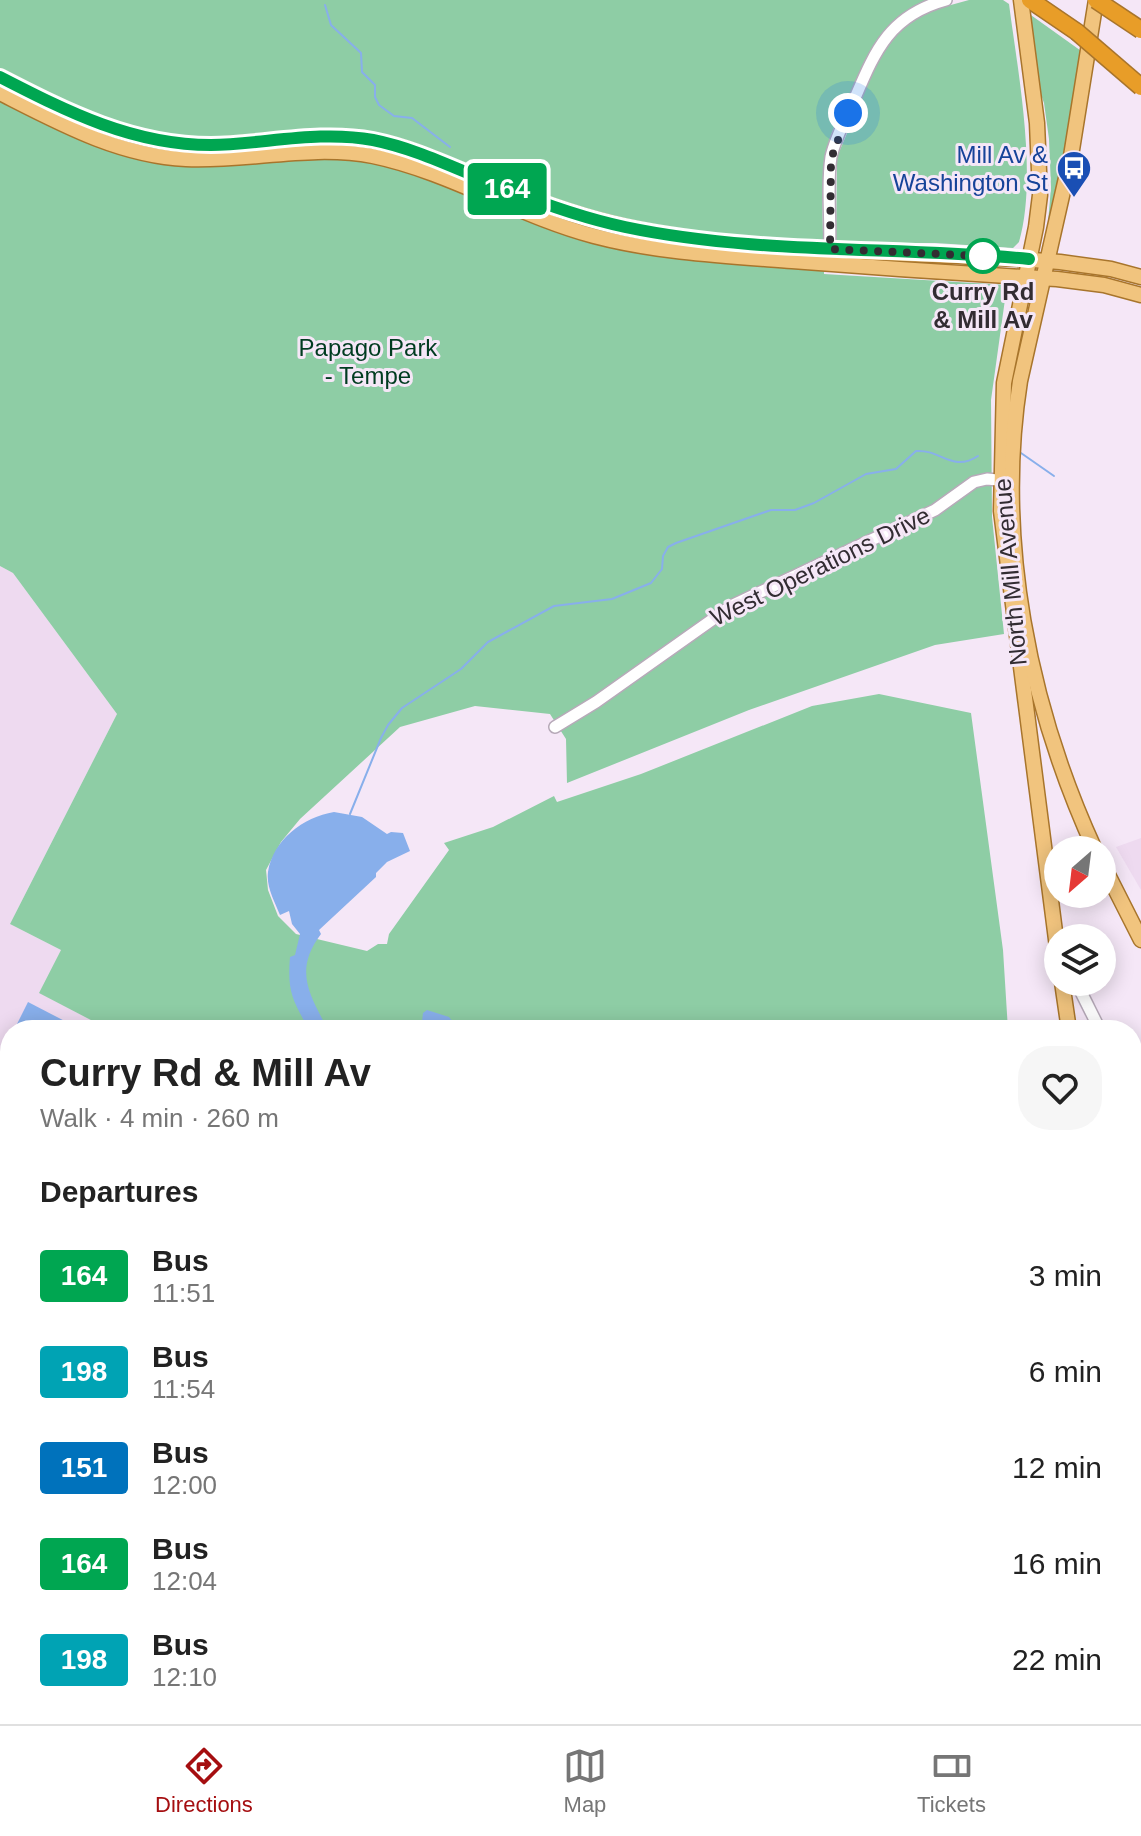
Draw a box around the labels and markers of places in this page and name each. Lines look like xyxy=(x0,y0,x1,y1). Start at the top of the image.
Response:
place label: Mill Av & Washington St xyxy=(893,141,1048,196)
bus stop icon: Mill Av & Washington St xyxy=(1055,149,1093,199)
marker: Curry Rd & Mill Av xyxy=(966,239,1000,273)
place label: Curry Rd & Mill Av xyxy=(932,278,1034,333)

